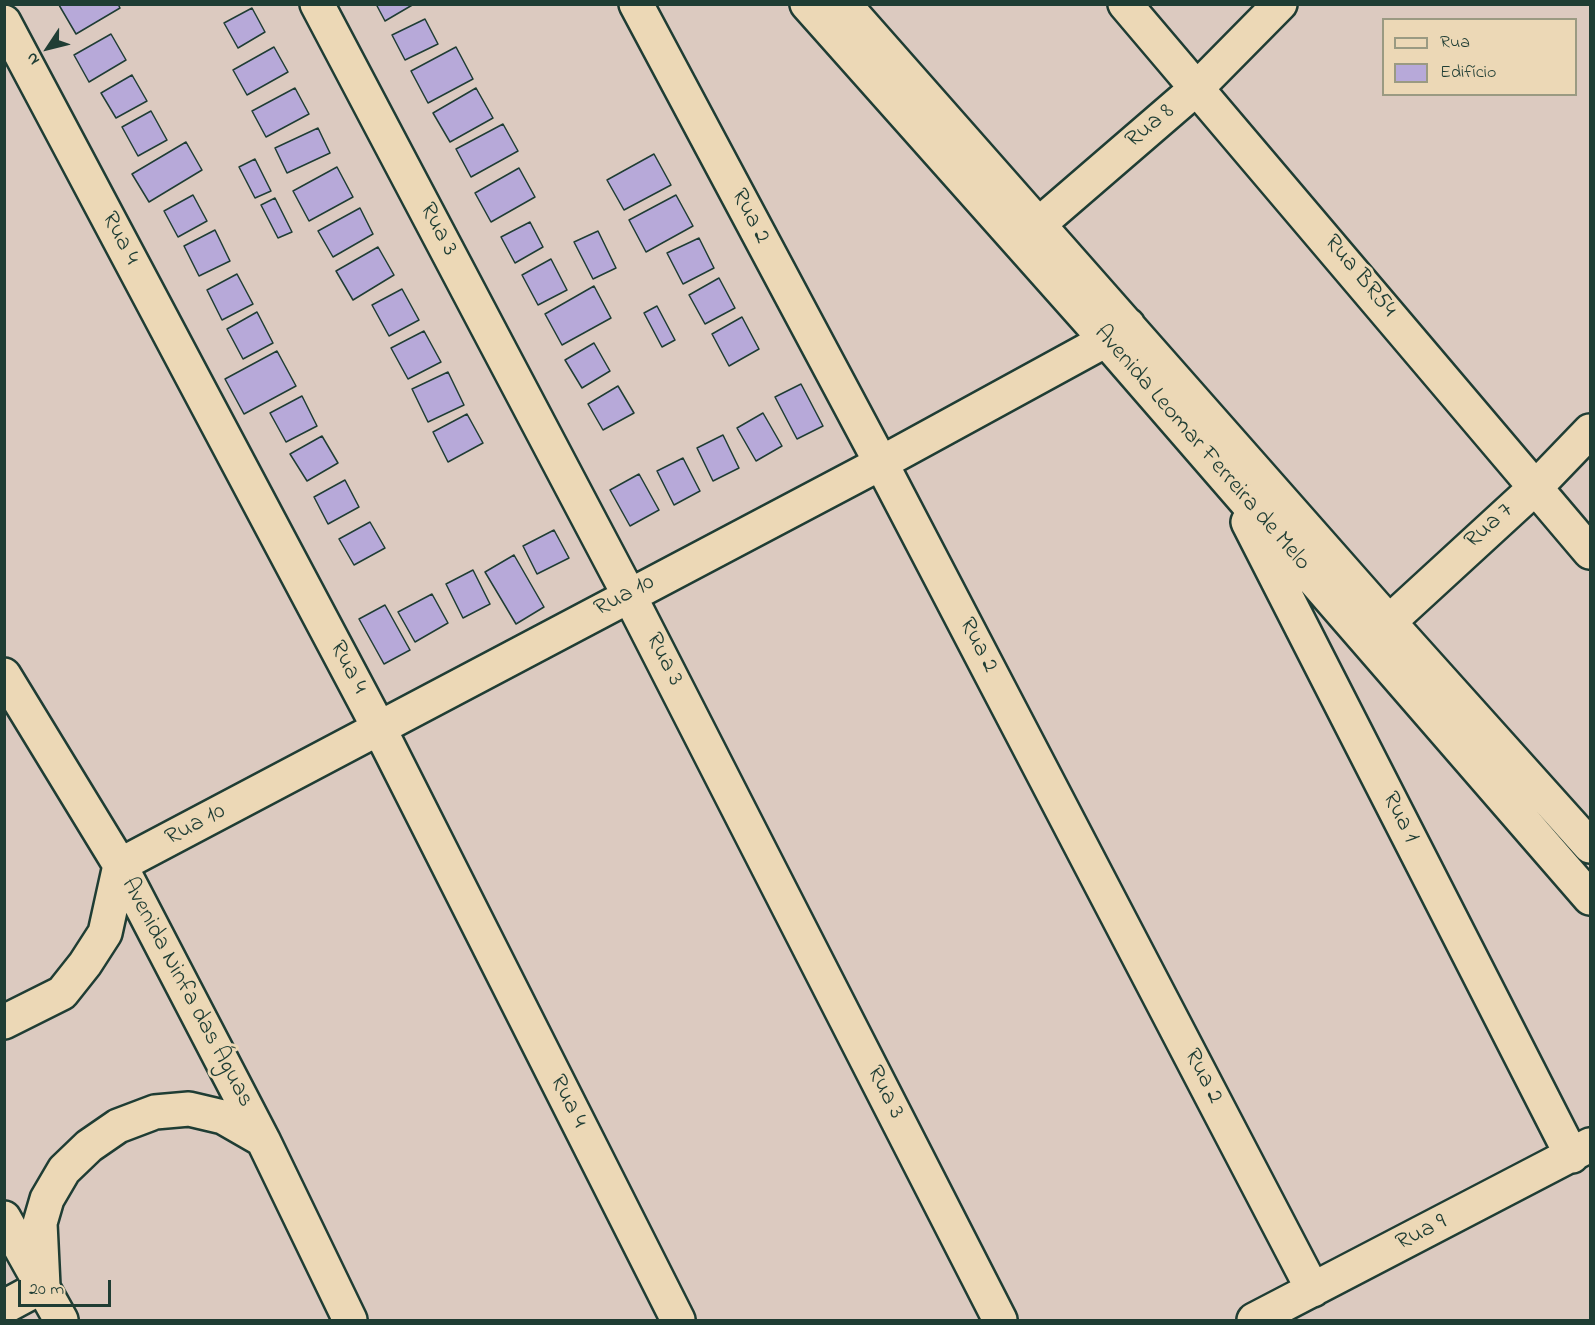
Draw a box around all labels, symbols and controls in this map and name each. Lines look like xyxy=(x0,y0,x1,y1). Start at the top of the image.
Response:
north arrow xyxy=(18,18,78,78)
legend xyxy=(1382,18,1577,96)
text: Rua xyxy=(1440,30,1470,56)
text: N xyxy=(20,47,46,70)
text: Edifício xyxy=(1440,60,1496,86)
street label: Rua 8 xyxy=(1121,98,1181,156)
street label: Rua 2 xyxy=(723,185,775,249)
street label: Rua 3 xyxy=(411,199,463,261)
street label: Rua 4 xyxy=(93,208,145,270)
street label: Rua BR54 xyxy=(1316,230,1402,324)
street label: Avenida Leomar Ferreira de Melo xyxy=(1086,320,1316,578)
street label: Rua 7 xyxy=(1460,498,1520,556)
street label: Rua 10 xyxy=(590,569,660,625)
street label: Rua 2 xyxy=(951,614,1003,678)
street label: Rua 3 xyxy=(638,629,688,691)
street label: Rua 4 xyxy=(321,637,373,699)
street label: Rua 1 xyxy=(1374,788,1424,848)
street label: Rua 10 xyxy=(161,798,231,854)
street label: Avenida Ninfa das Águas xyxy=(113,873,259,1113)
street label: Rua 2 xyxy=(1176,1045,1228,1109)
street label: Rua 3 xyxy=(859,1062,909,1124)
street label: Rua 4 xyxy=(542,1071,592,1133)
street label: Rua 9 xyxy=(1392,1209,1452,1259)
scale bar xyxy=(21,1268,114,1306)
text: 20 m xyxy=(29,1277,64,1303)

